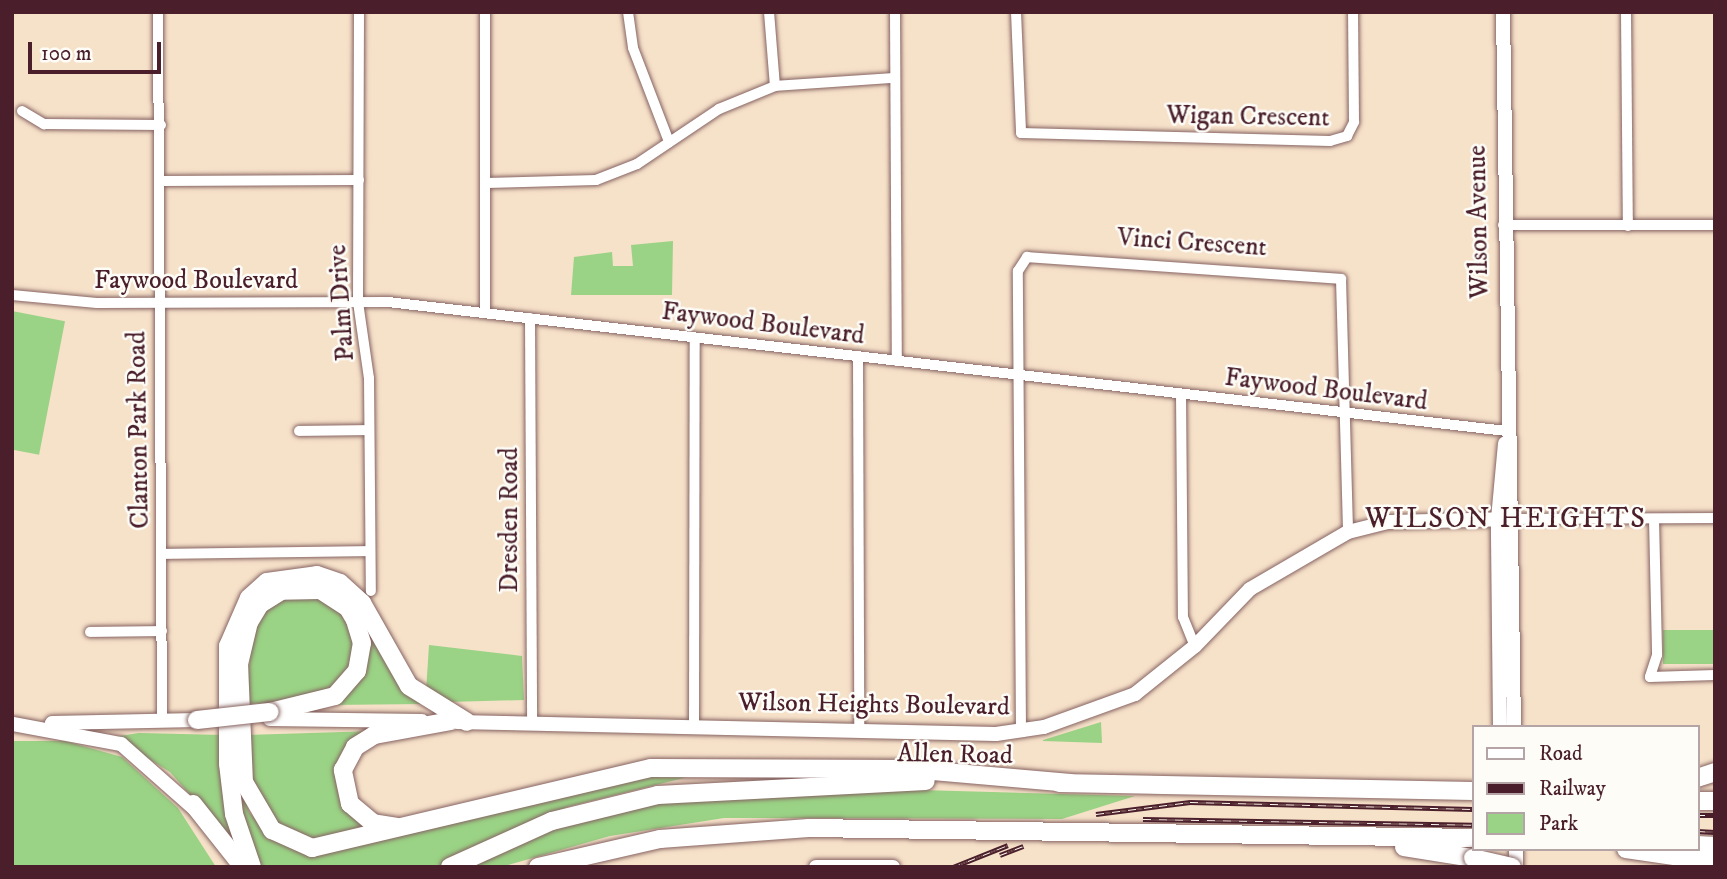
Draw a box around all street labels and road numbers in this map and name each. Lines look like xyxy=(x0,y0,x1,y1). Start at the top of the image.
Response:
street label: Wigan Crescent xyxy=(1166,100,1330,134)
street label: Wilson Avenue xyxy=(1462,145,1496,299)
street label: Vinci Crescent xyxy=(1116,222,1268,264)
street label: Palm Drive xyxy=(322,244,362,362)
street label: Faywood Boulevard xyxy=(94,265,298,297)
street label: Faywood Boulevard xyxy=(660,296,866,352)
street label: Clanton Park Road xyxy=(122,331,156,529)
street label: Faywood Boulevard xyxy=(1223,362,1429,418)
street label: Dresden Road xyxy=(494,447,526,593)
street label: Wilson Heights Boulevard xyxy=(738,687,1010,723)
street label: Allen Road xyxy=(897,738,1013,772)

